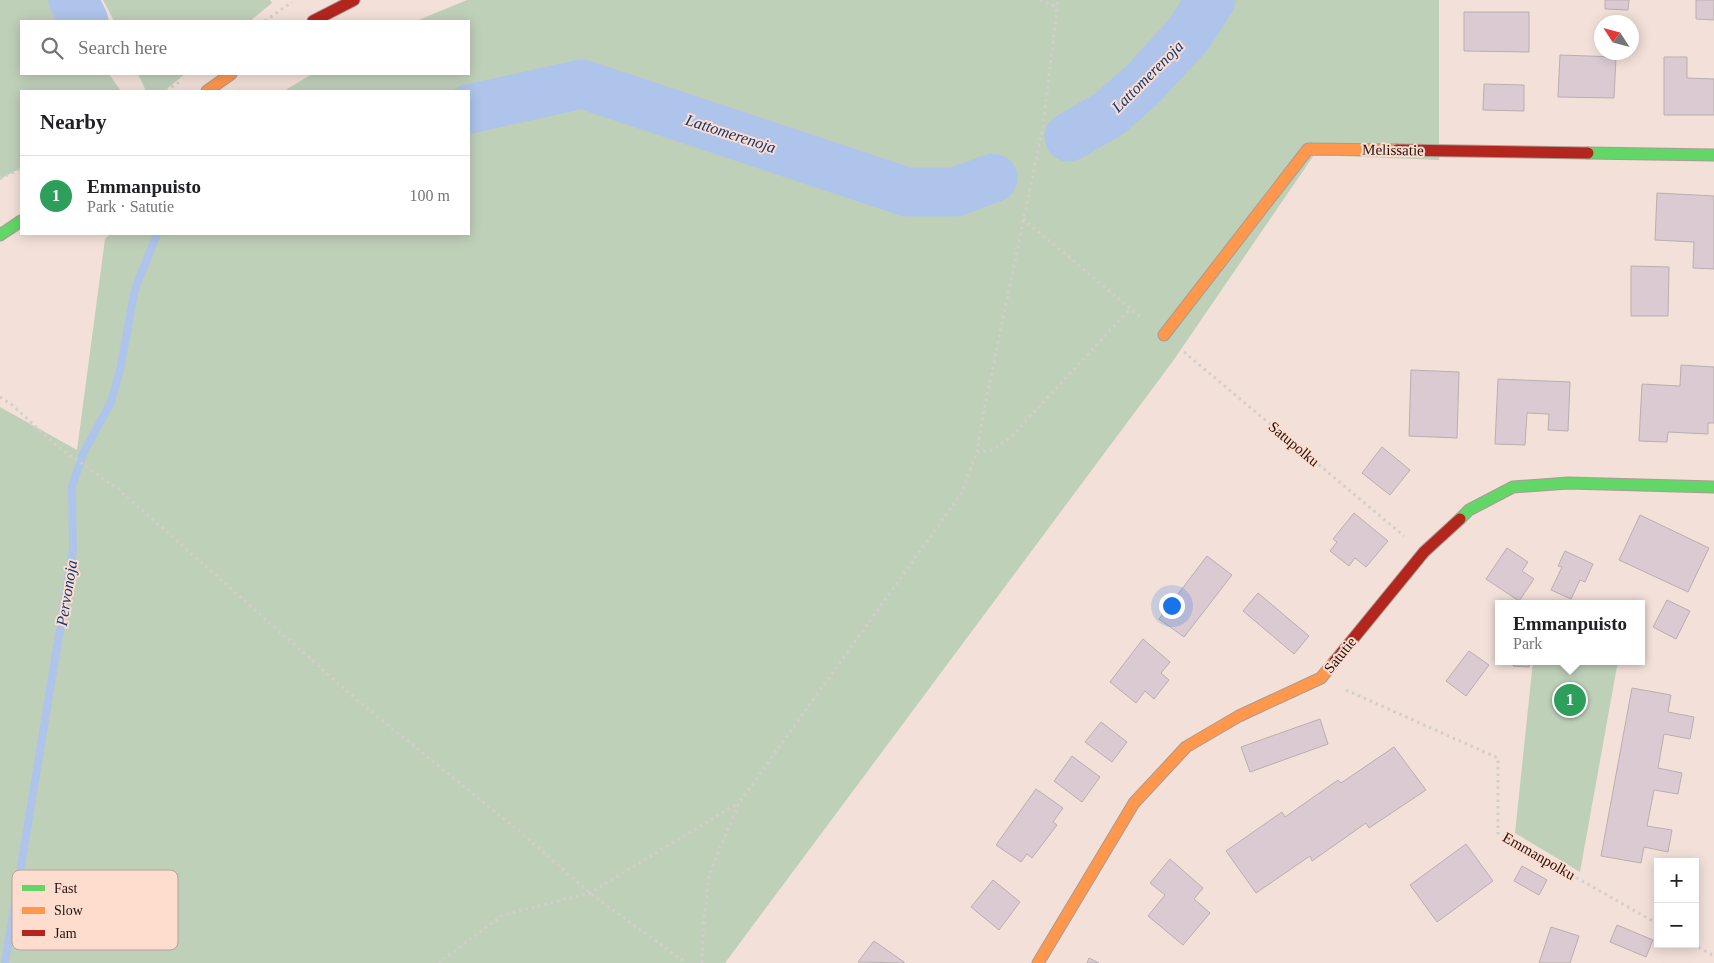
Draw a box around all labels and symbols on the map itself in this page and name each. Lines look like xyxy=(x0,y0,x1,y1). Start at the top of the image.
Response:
north arrow xyxy=(1594,15,1639,60)
water label: Lattomerenoja xyxy=(1108,37,1187,117)
water label: Lattomerenoja xyxy=(682,111,778,157)
street label: Melissatie xyxy=(1362,141,1424,159)
street label: Satupolku xyxy=(1266,418,1323,470)
water label: Pervonoja xyxy=(53,559,81,628)
your location xyxy=(1159,593,1185,619)
street label: Satutie xyxy=(1321,634,1360,676)
pin: 1 xyxy=(1554,681,1586,719)
street label: Emmanpolku xyxy=(1500,829,1578,883)
legend xyxy=(12,870,178,950)
text: Fast xyxy=(54,881,77,896)
text: Slow xyxy=(54,903,84,918)
text: Jam xyxy=(54,926,77,941)

